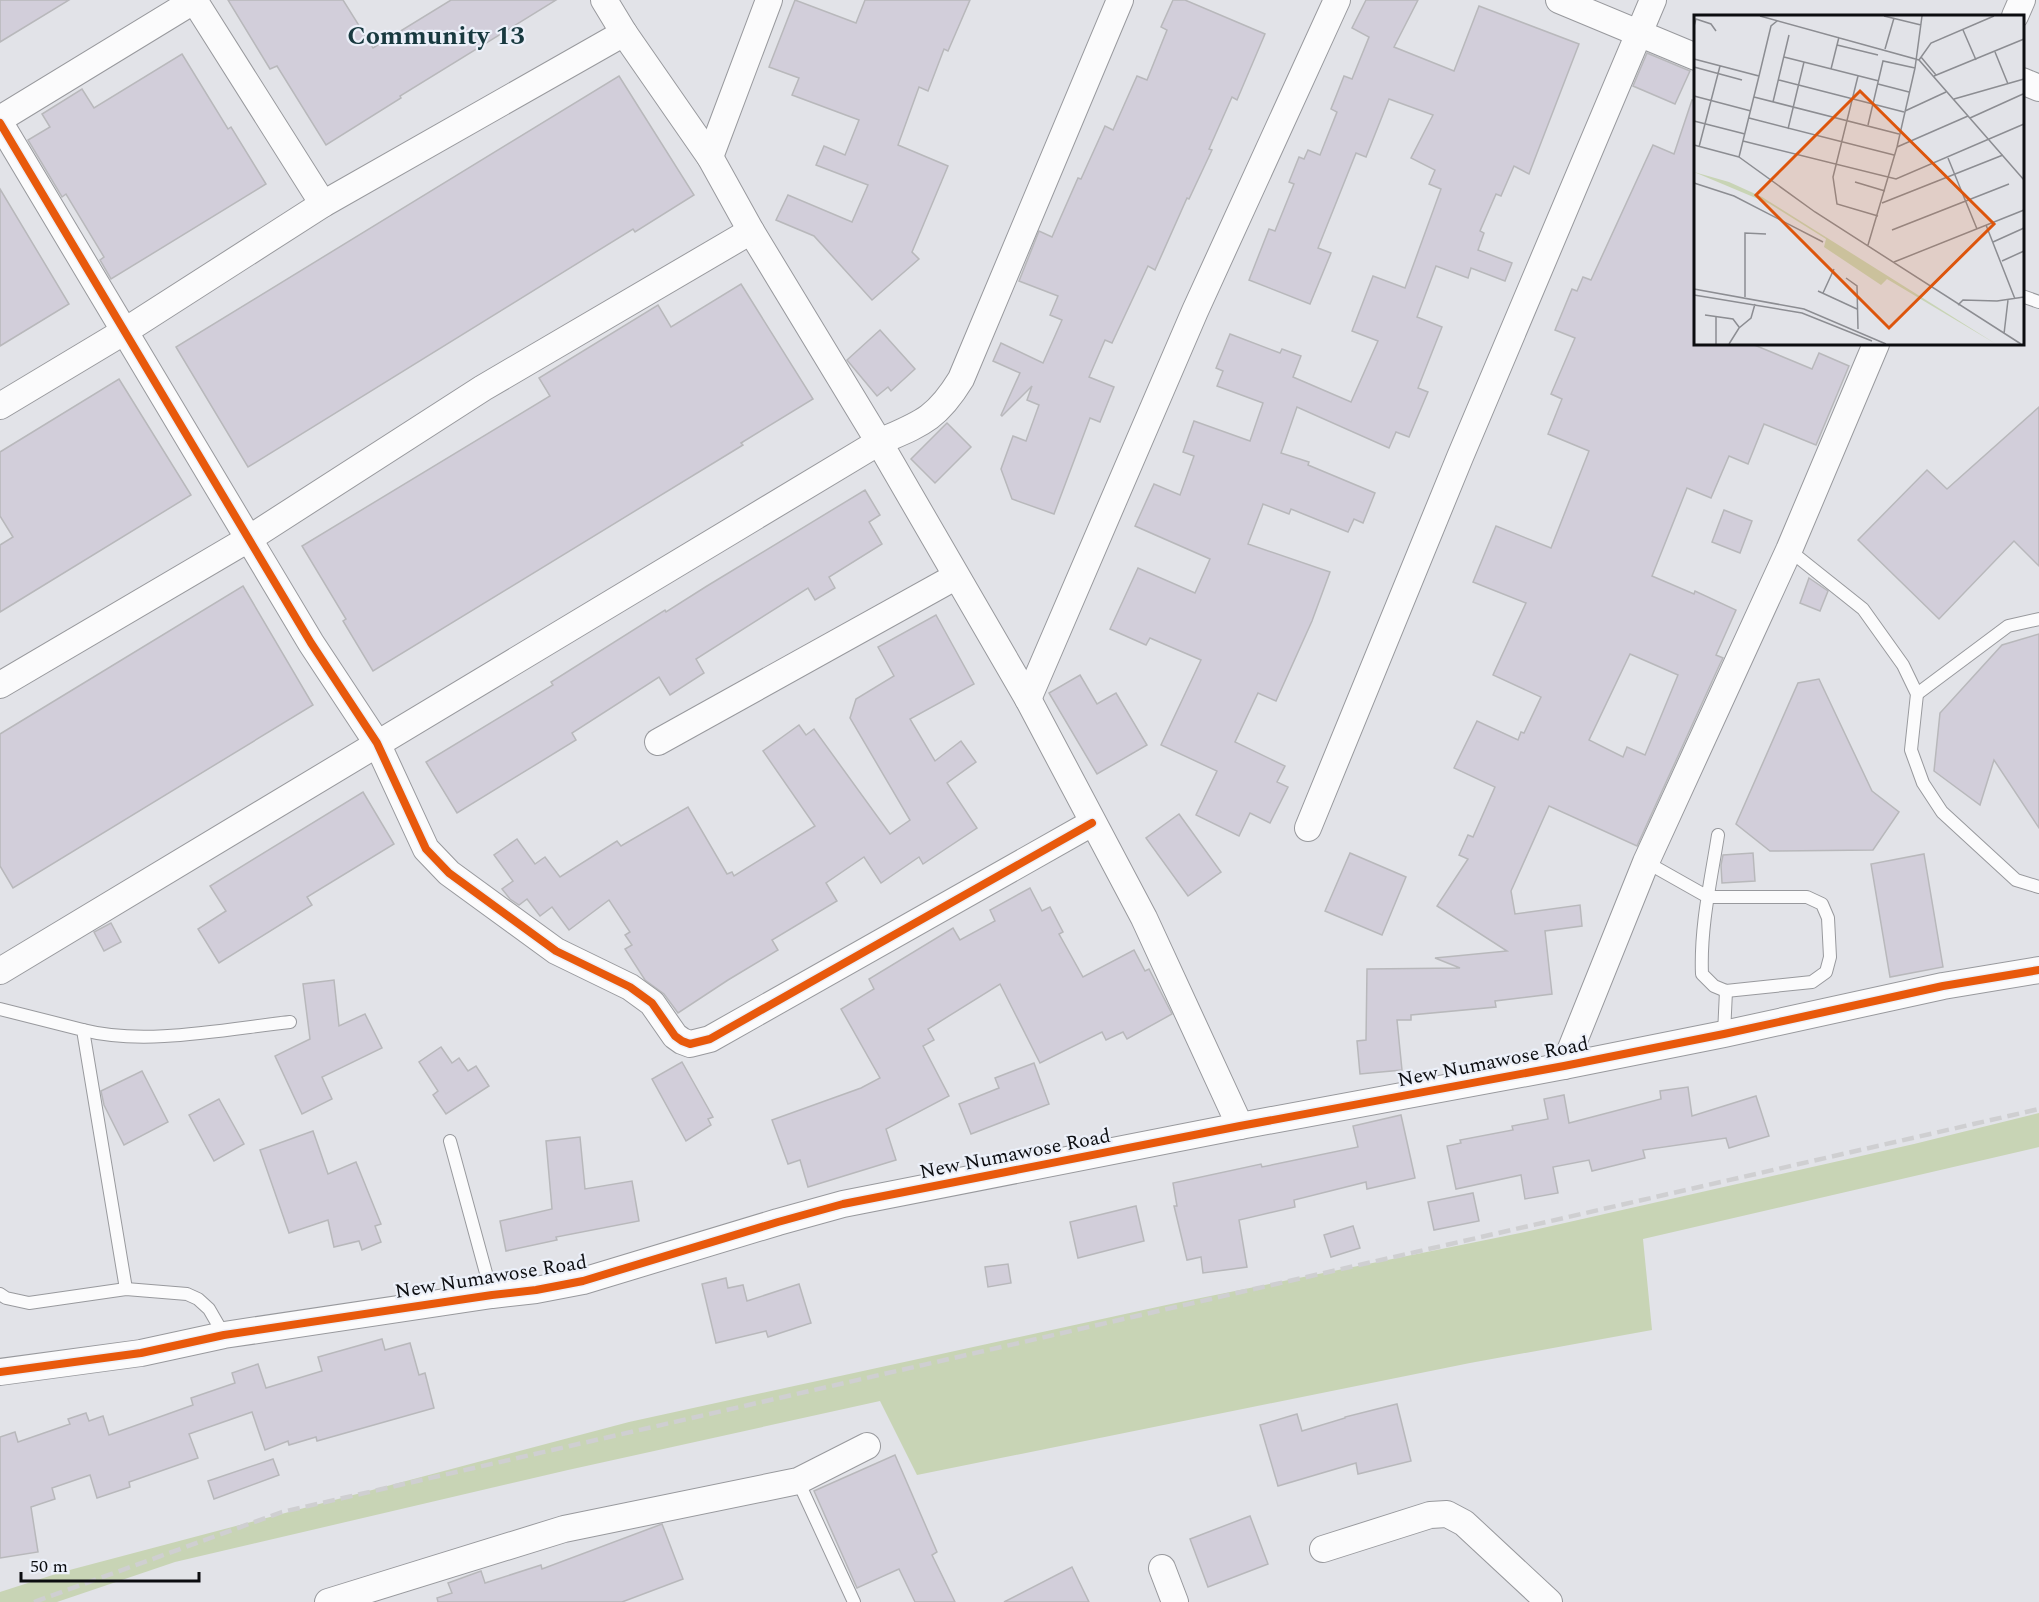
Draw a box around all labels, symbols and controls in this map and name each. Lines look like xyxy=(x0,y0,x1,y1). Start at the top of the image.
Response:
inset map xyxy=(1694,15,2024,345)
district label: Community 13 xyxy=(347,16,525,56)
street label: New Numawose Road xyxy=(1395,1029,1591,1095)
street label: New Numawose Road xyxy=(917,1121,1113,1187)
street label: New Numawose Road xyxy=(393,1247,589,1307)
scale bar xyxy=(21,1545,200,1583)
text: 50 m xyxy=(30,1553,68,1580)

